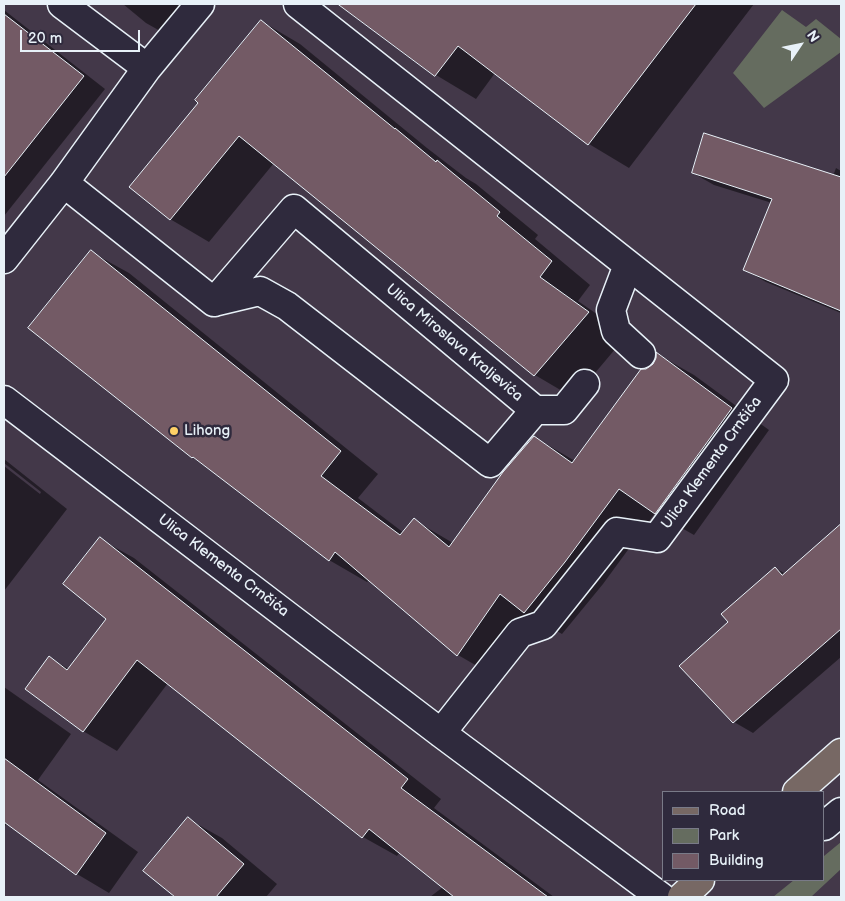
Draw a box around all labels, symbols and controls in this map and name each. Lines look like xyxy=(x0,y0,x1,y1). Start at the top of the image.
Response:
scale bar xyxy=(22,20,142,52)
north arrow xyxy=(775,20,825,70)
text: N xyxy=(803,27,823,45)
text: 20 m xyxy=(28,29,62,48)
street label: Ulica Miroslava Kraljevića xyxy=(382,280,526,406)
street label: Ulica Klementa Crnčića xyxy=(658,393,766,533)
place label: Lihong xyxy=(184,422,230,440)
marker: Lihong xyxy=(168,425,180,437)
street label: Ulica Klementa Crnčića xyxy=(154,511,292,621)
legend xyxy=(662,791,825,881)
text: Road xyxy=(709,801,745,820)
text: Park xyxy=(709,826,739,845)
text: Building xyxy=(709,851,764,870)

